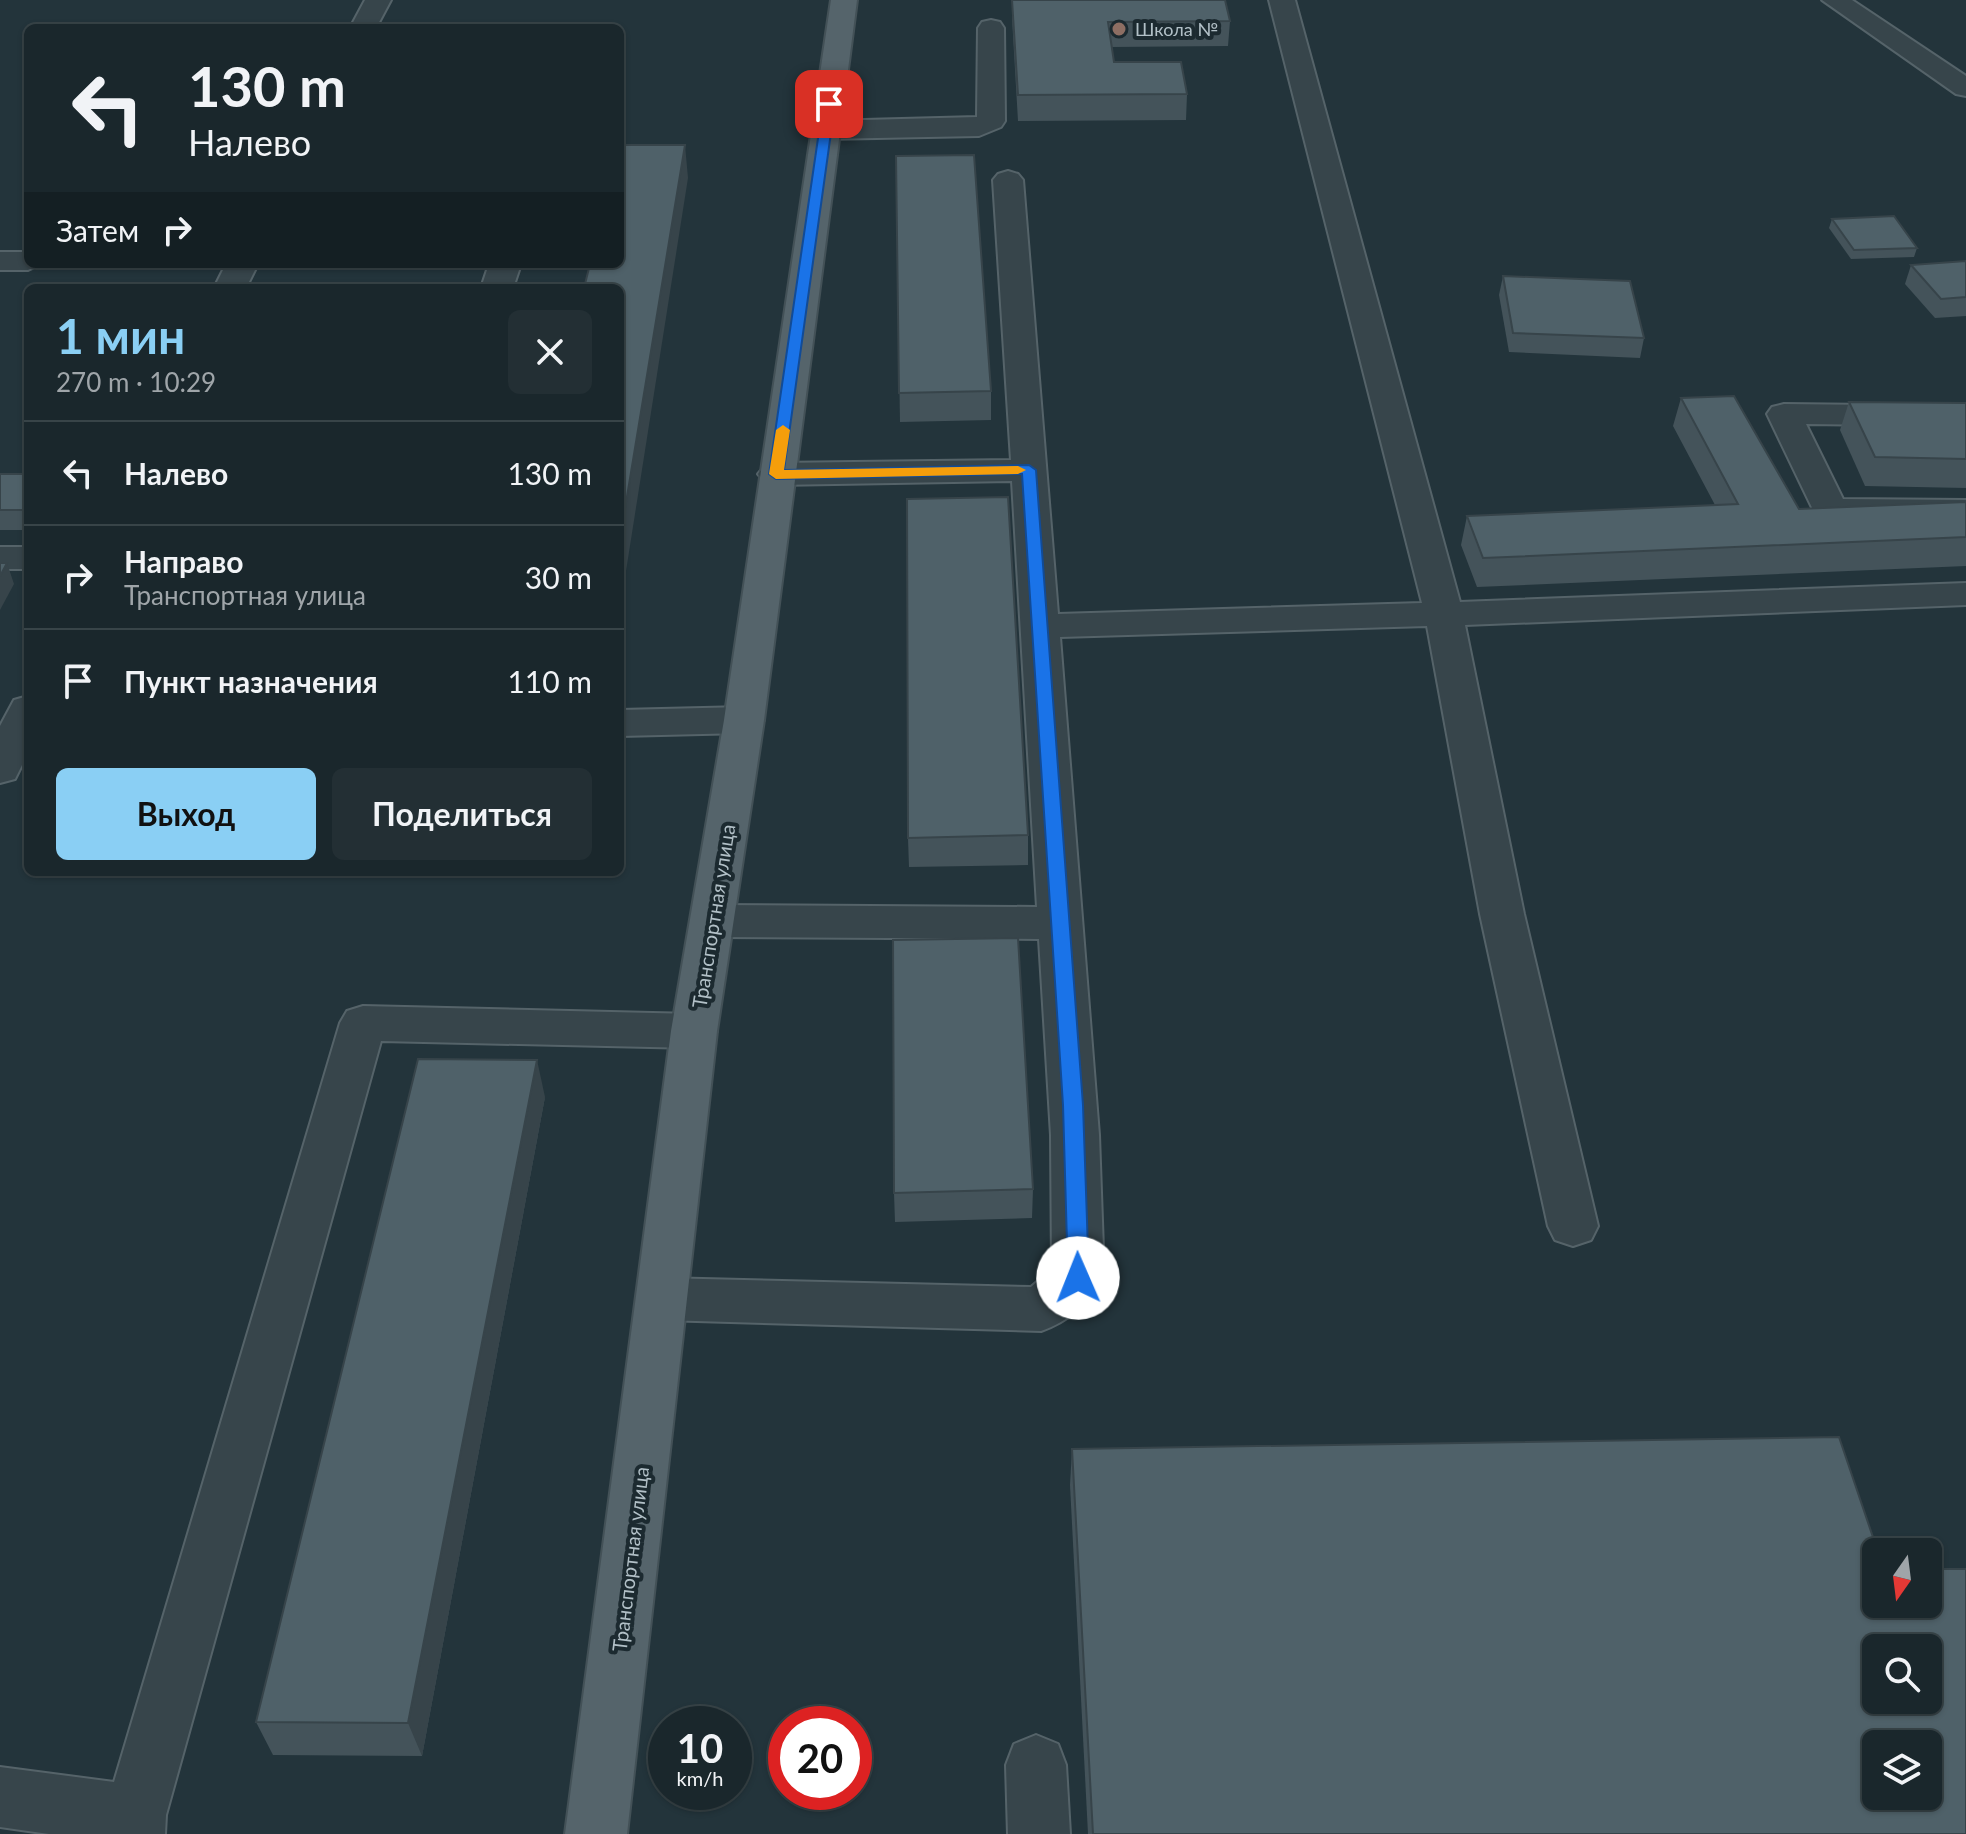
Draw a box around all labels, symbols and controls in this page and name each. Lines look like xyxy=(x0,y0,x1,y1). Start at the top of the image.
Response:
place label: Школа № xyxy=(1135,18,1218,40)
marker: Школа № xyxy=(1110,20,1128,38)
text: 130 m xyxy=(188,52,346,119)
icon: left xyxy=(56,56,160,160)
pin xyxy=(795,70,863,138)
icon: arrive xyxy=(807,82,851,126)
text: Налево xyxy=(188,120,311,164)
icon: right xyxy=(155,208,199,252)
text: Затем xyxy=(56,212,139,248)
text: 1 мин xyxy=(56,307,185,364)
button: close xyxy=(508,310,592,394)
text: 270 m · 10:29 xyxy=(56,366,216,398)
icon: left xyxy=(56,451,100,495)
text: Налево xyxy=(124,455,228,491)
text: 130 m xyxy=(507,455,592,491)
text: Направо xyxy=(124,543,244,579)
icon: right xyxy=(56,555,100,599)
text: 30 m xyxy=(525,559,592,595)
text: Транспортная улица xyxy=(124,579,366,611)
icon: arrive xyxy=(56,659,100,703)
text: Пункт назначения xyxy=(124,663,378,699)
text: 110 m xyxy=(507,663,592,699)
button: Выход xyxy=(56,768,316,860)
button: Поделиться xyxy=(332,768,592,860)
street label: Транспортная улица xyxy=(687,822,739,1010)
position arrow xyxy=(1036,1236,1120,1320)
street label: Транспортная улица xyxy=(607,1465,653,1653)
north arrow xyxy=(1862,1538,1942,1618)
map controls xyxy=(1862,1538,1942,1810)
button: search xyxy=(1862,1634,1942,1714)
speed limit sign: 20 xyxy=(768,1706,872,1810)
text: 10 xyxy=(677,1724,723,1772)
button: layers xyxy=(1862,1730,1942,1810)
text: km/h xyxy=(677,1766,723,1790)

